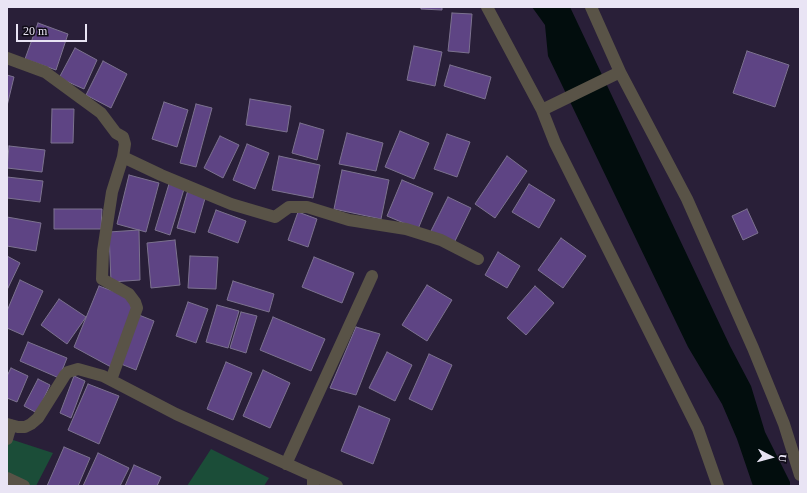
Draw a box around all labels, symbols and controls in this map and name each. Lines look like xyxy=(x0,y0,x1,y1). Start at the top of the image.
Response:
scale bar xyxy=(18,16,89,42)
text: 20 m xyxy=(23,24,47,38)
north arrow xyxy=(751,437,791,477)
text: U xyxy=(777,454,789,463)

